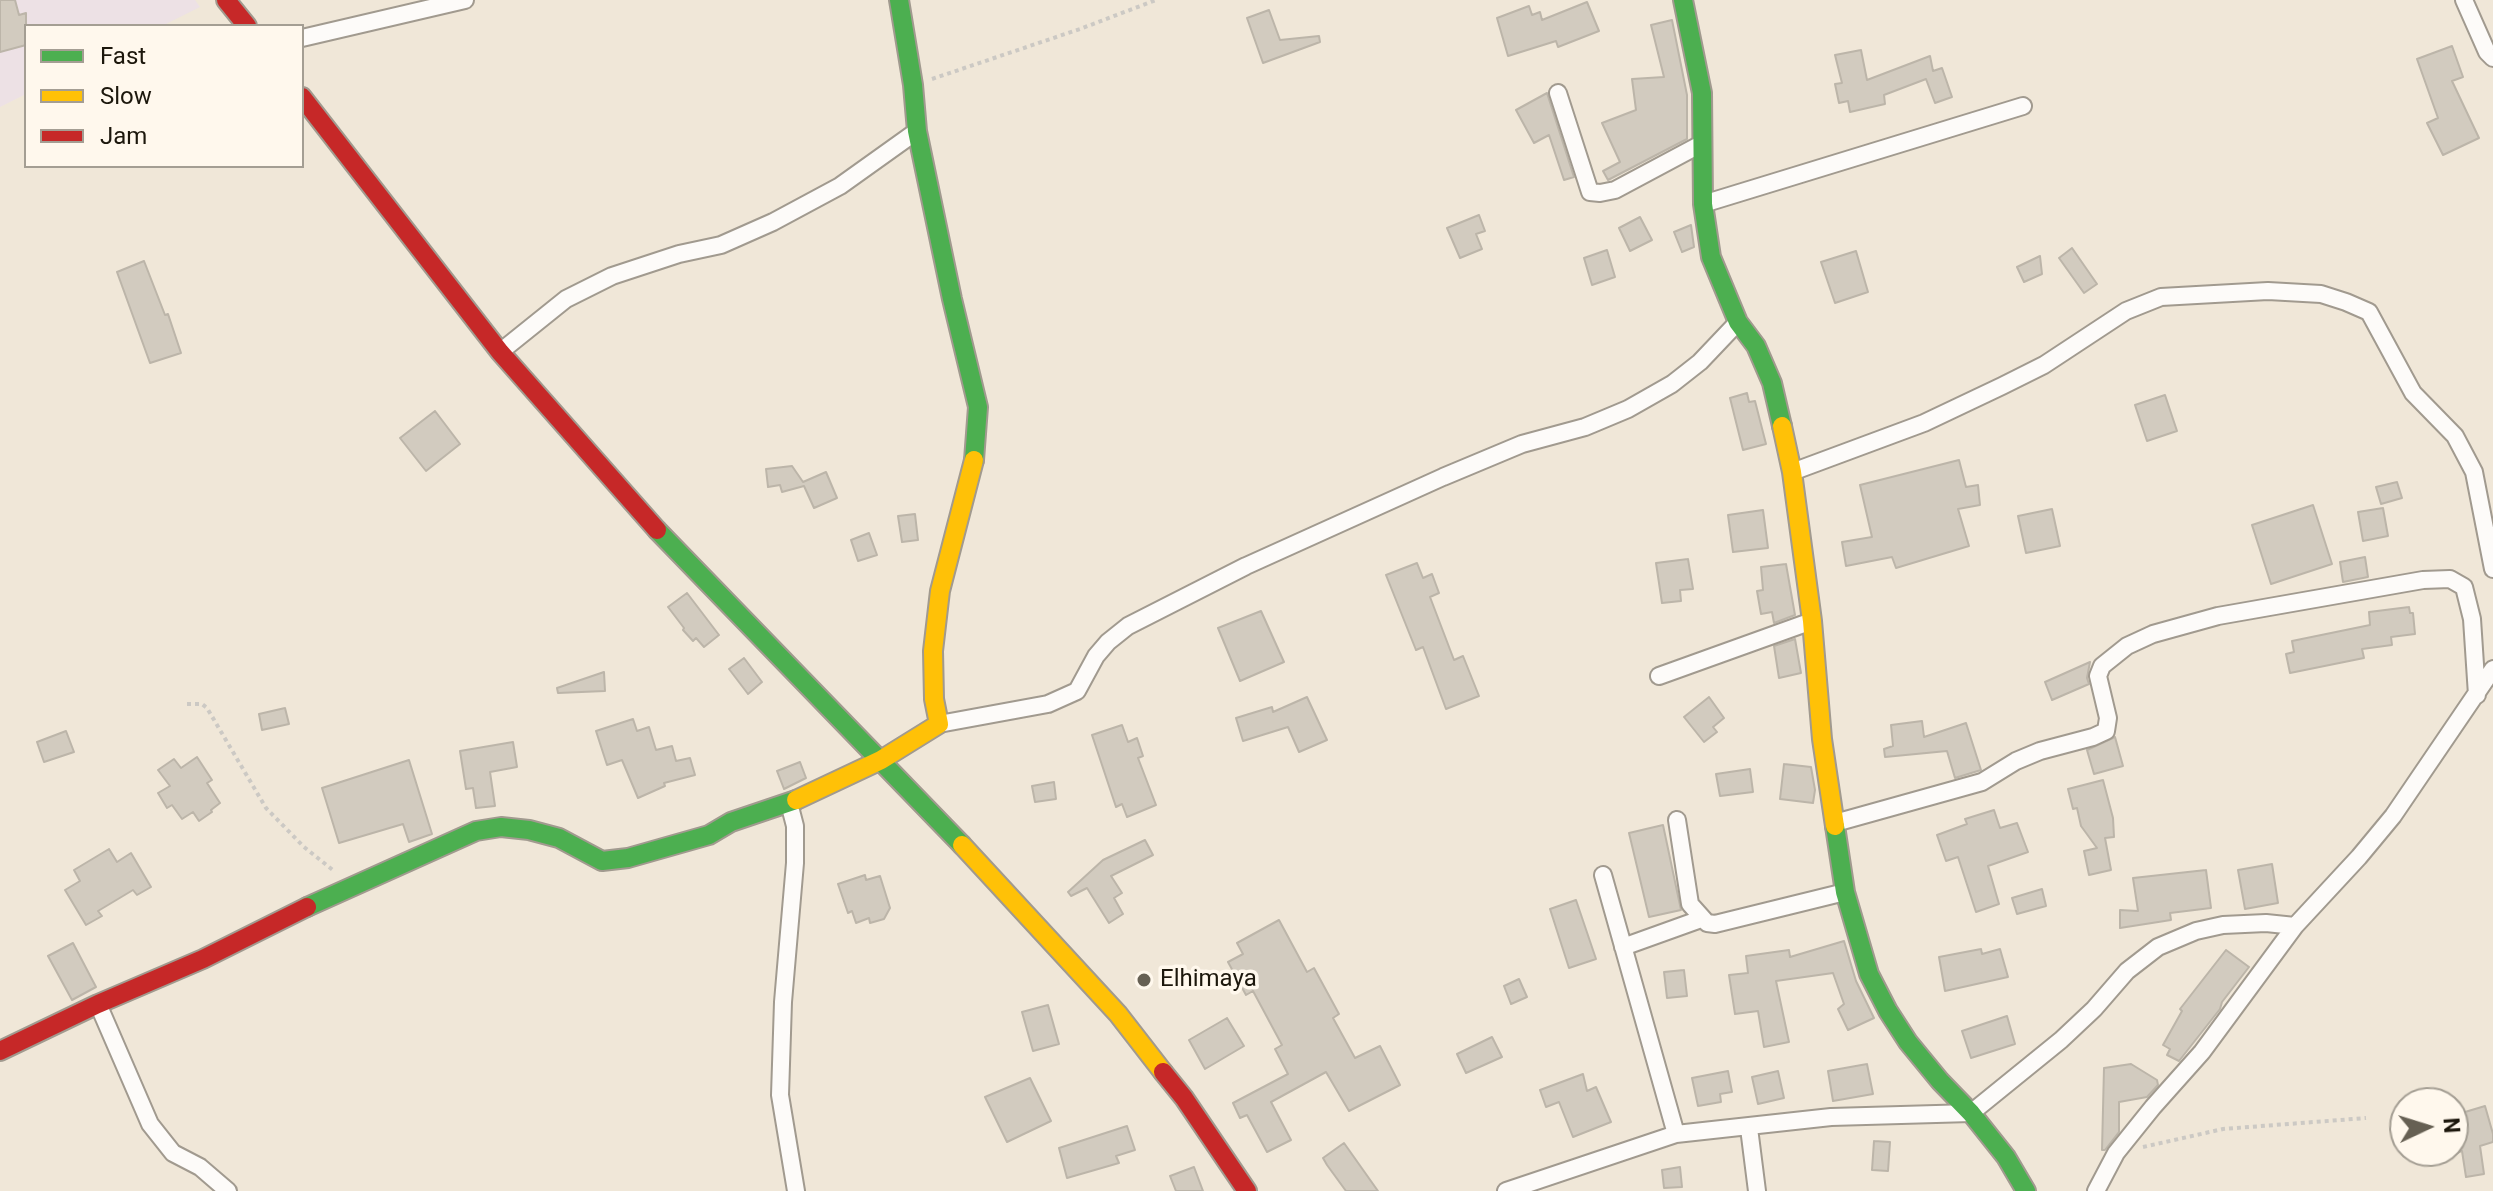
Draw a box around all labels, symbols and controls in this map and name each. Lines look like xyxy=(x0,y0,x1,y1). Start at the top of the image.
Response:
legend xyxy=(24,24,304,168)
text: Fast xyxy=(100,42,146,70)
text: Slow xyxy=(100,82,152,110)
text: Jam xyxy=(100,122,147,150)
place label: Elhimaya xyxy=(1160,966,1257,994)
marker: Elhimaya xyxy=(1135,971,1153,989)
north arrow xyxy=(2389,1087,2469,1167)
text: N xyxy=(2438,1117,2464,1134)

